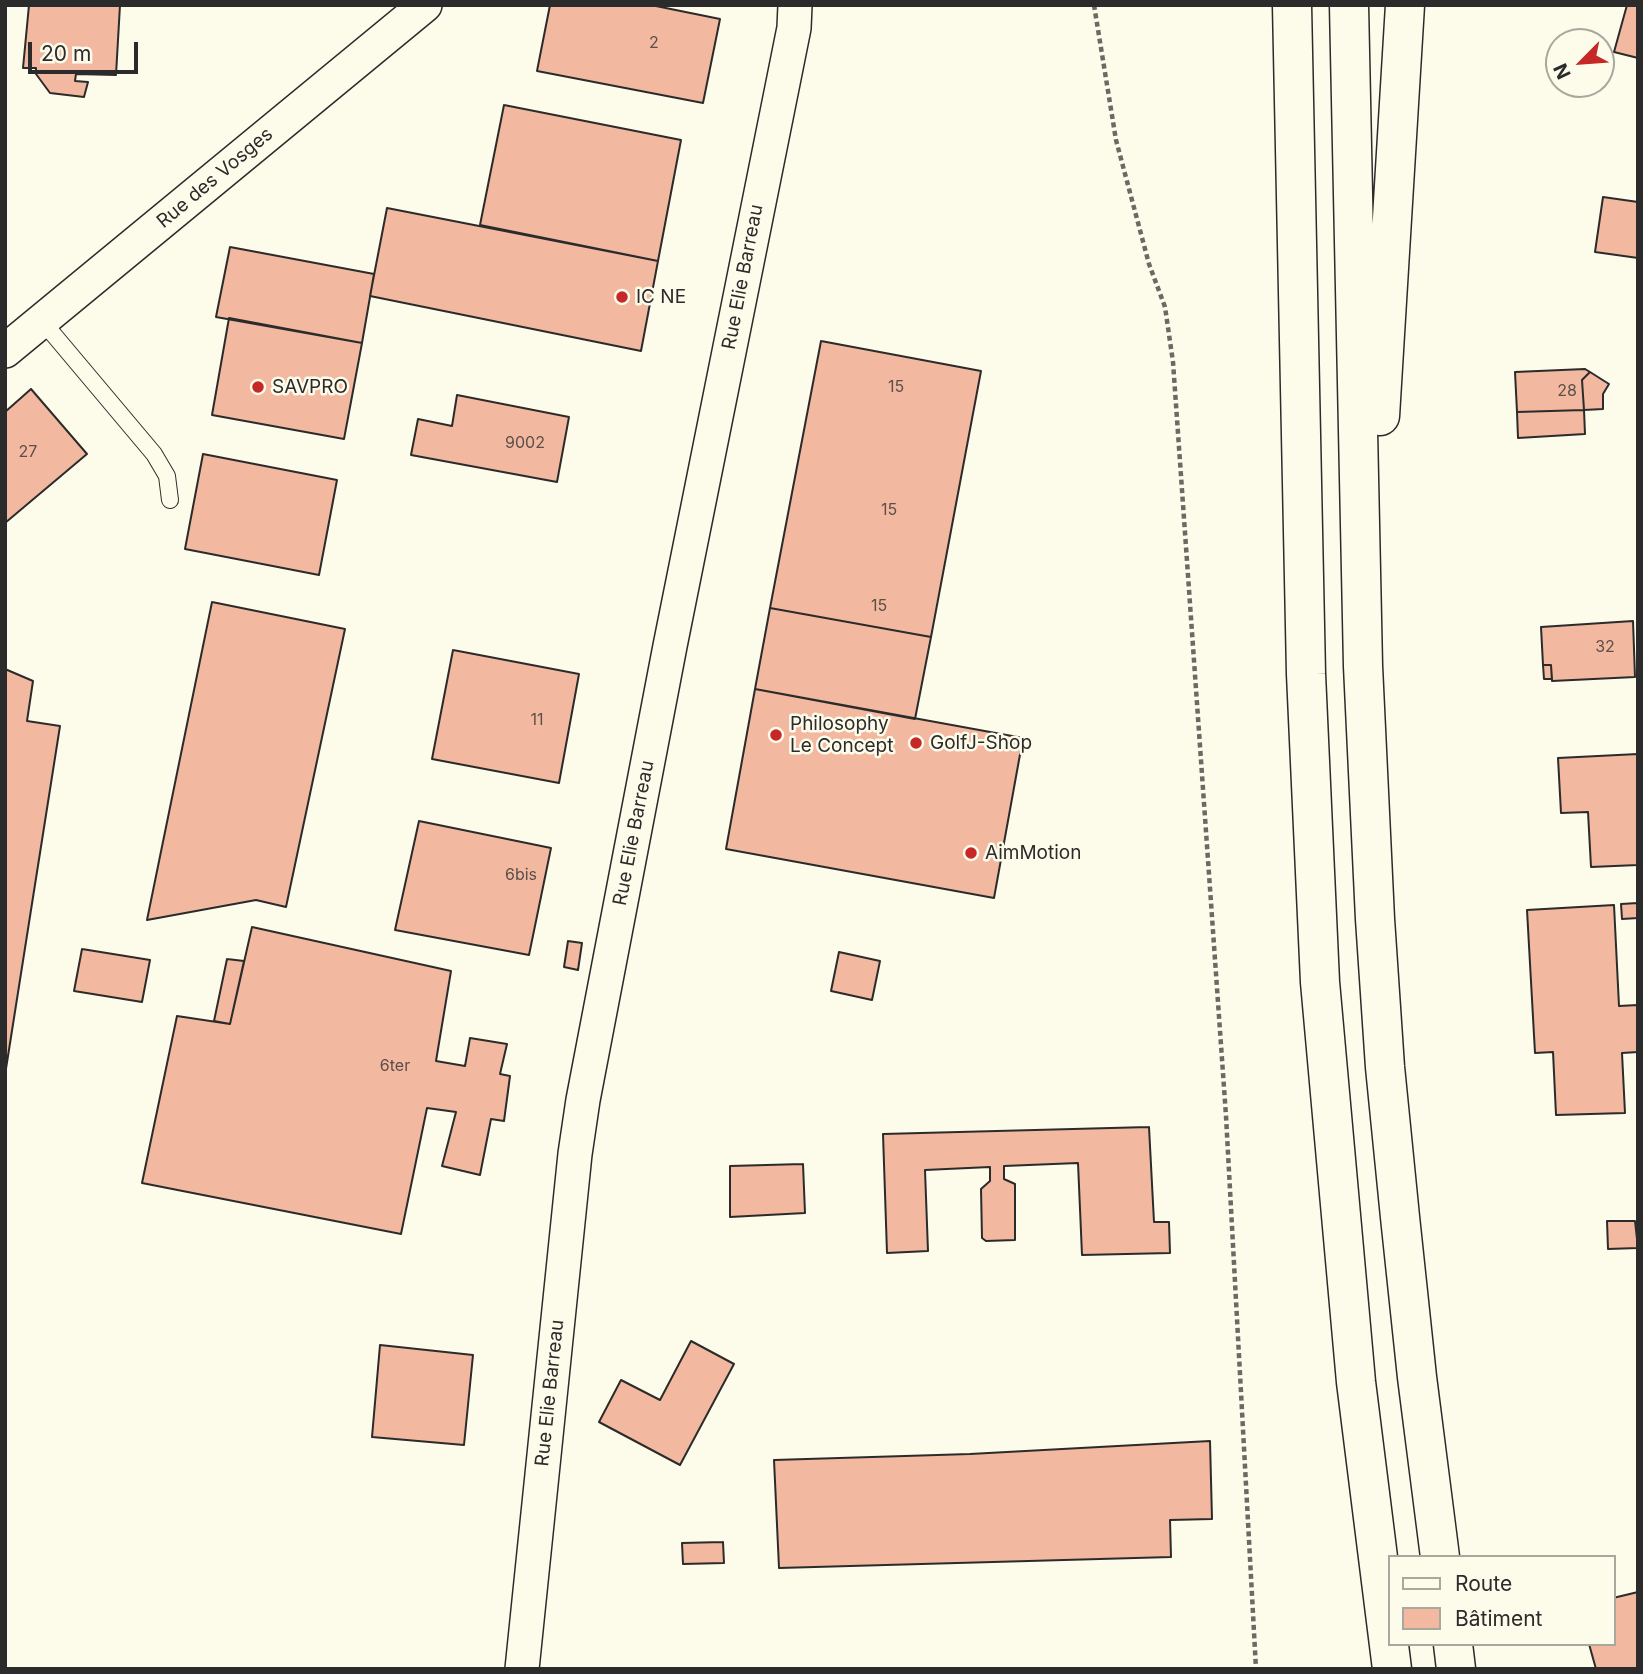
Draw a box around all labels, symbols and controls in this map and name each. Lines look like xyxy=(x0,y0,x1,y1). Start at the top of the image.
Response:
scale bar xyxy=(32,28,142,72)
north arrow xyxy=(1545,28,1615,98)
house number: 2 xyxy=(649,33,659,53)
text: 20 m xyxy=(41,41,91,66)
text: N xyxy=(1549,60,1576,83)
street label: Rue des Vosges xyxy=(152,123,278,233)
street label: Rue Elie Barreau xyxy=(718,202,768,352)
place label: IC NE xyxy=(636,286,686,308)
marker: IC NE xyxy=(614,289,630,305)
place label: SAVPRO xyxy=(272,376,348,398)
house number: 15 xyxy=(888,377,904,397)
marker: SAVPRO xyxy=(250,379,266,395)
house number: 28 xyxy=(1557,381,1577,401)
house number: 9002 xyxy=(505,433,545,453)
house number: 27 xyxy=(19,442,37,462)
house number: 15 xyxy=(881,500,897,520)
house number: 15 xyxy=(871,596,887,616)
house number: 32 xyxy=(1595,637,1615,657)
house number: 11 xyxy=(530,710,544,730)
place label: Philosophy Le Concept xyxy=(790,713,893,757)
marker: Philosophy Le Concept xyxy=(768,727,784,743)
place label: GolfJ-Shop xyxy=(930,732,1032,754)
marker: GolfJ-Shop xyxy=(908,735,924,751)
street label: Rue Elie Barreau xyxy=(609,758,659,908)
place label: AimMotion xyxy=(985,842,1081,864)
marker: AimMotion xyxy=(963,845,979,861)
house number: 6bis xyxy=(505,865,537,885)
house number: 6ter xyxy=(380,1056,410,1076)
street label: Rue Elie Barreau xyxy=(531,1318,569,1468)
legend xyxy=(1388,1555,1615,1646)
text: Route xyxy=(1455,1571,1512,1596)
text: Bâtiment xyxy=(1455,1606,1542,1631)

